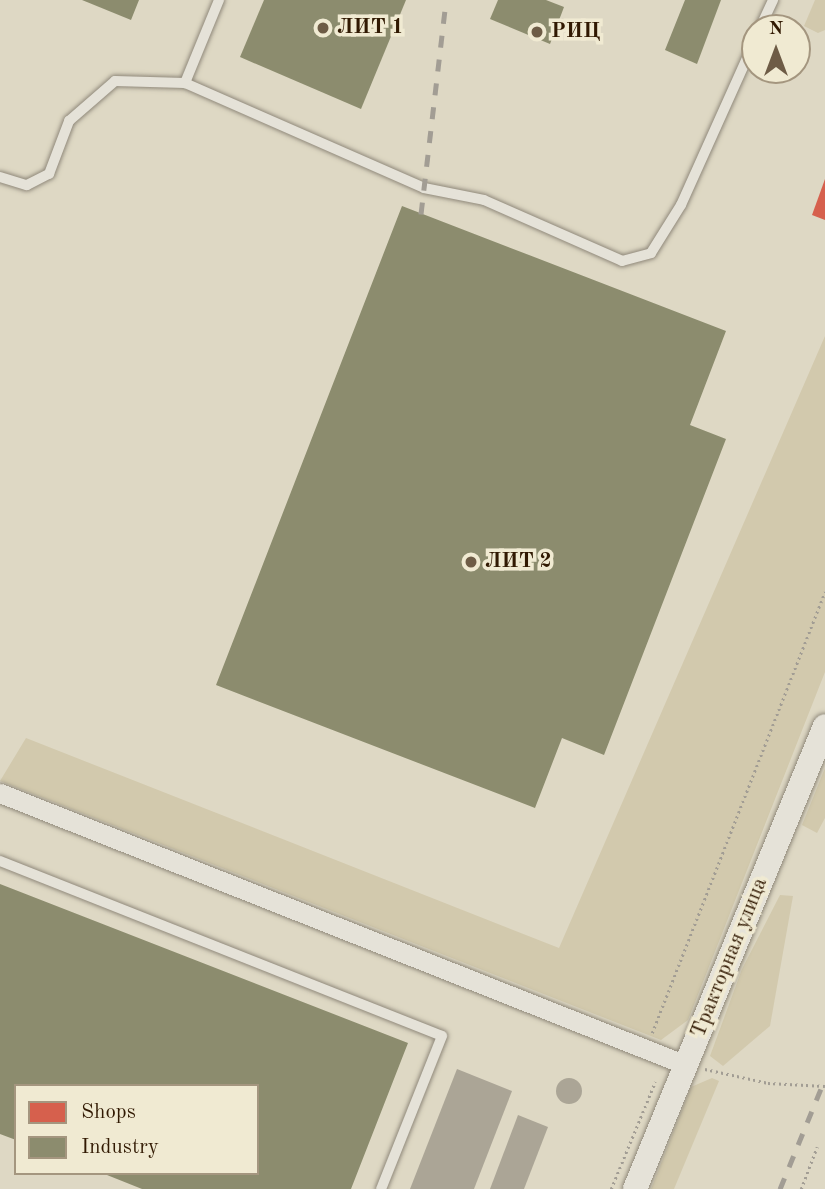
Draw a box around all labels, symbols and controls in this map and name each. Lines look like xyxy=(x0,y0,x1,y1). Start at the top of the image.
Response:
north arrow xyxy=(741,14,811,84)
place label: ЛИТ 1 xyxy=(337,15,404,41)
place label: РИЦ xyxy=(551,19,600,45)
marker: ЛИТ 1 xyxy=(315,20,331,36)
text: N xyxy=(769,20,783,39)
marker: РИЦ xyxy=(529,24,545,40)
place label: ЛИТ 2 xyxy=(485,549,552,575)
marker: ЛИТ 2 xyxy=(463,554,479,570)
street label: Тракторная улица xyxy=(686,874,774,1042)
legend xyxy=(14,1084,259,1175)
text: Shops xyxy=(81,1102,136,1123)
text: Industry xyxy=(81,1137,159,1158)

